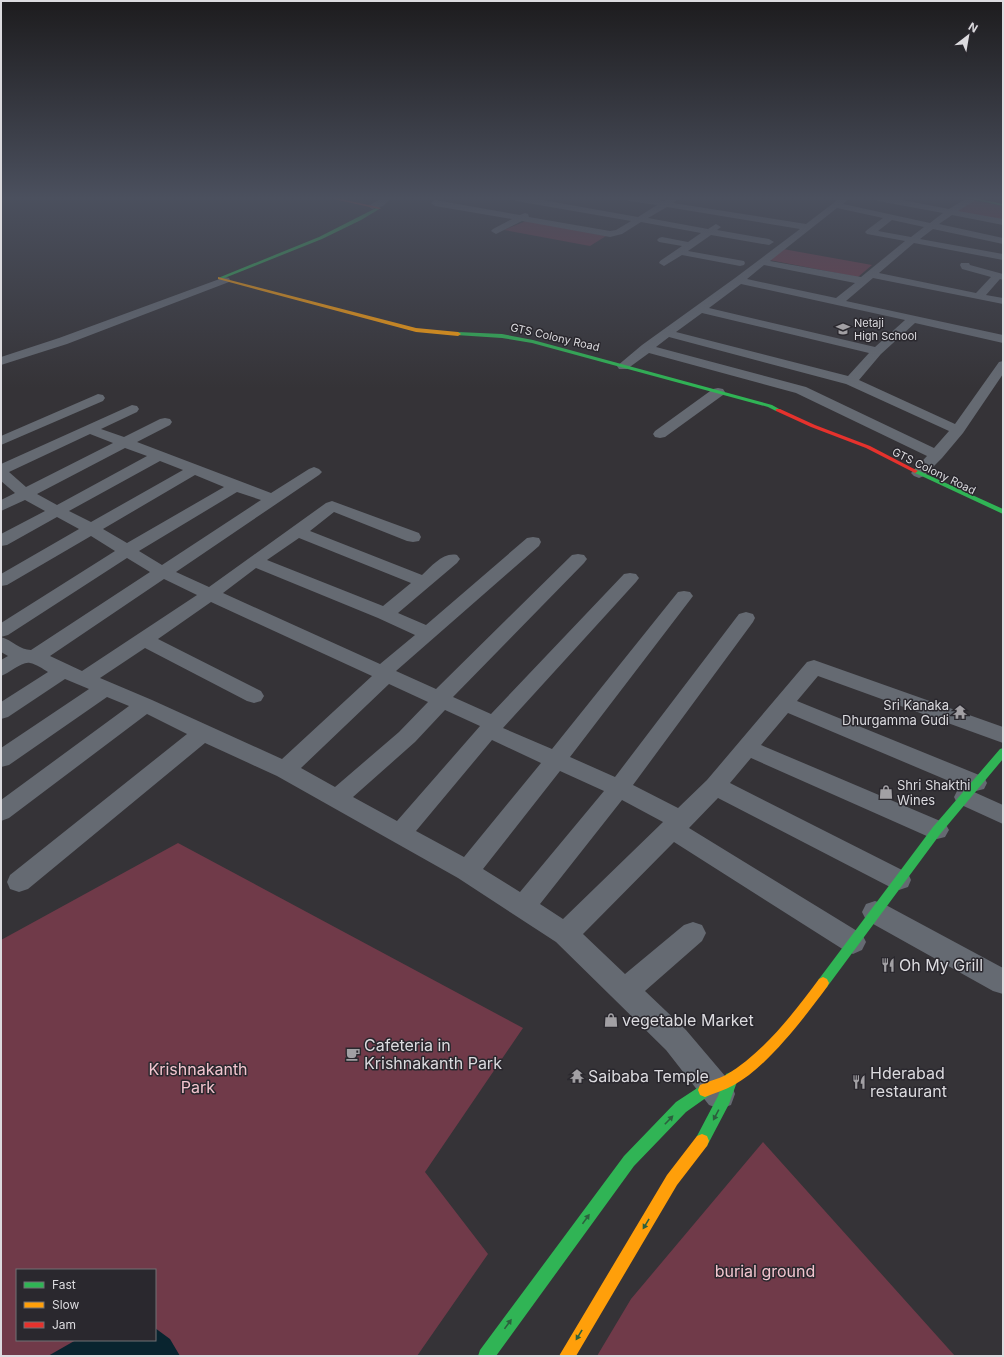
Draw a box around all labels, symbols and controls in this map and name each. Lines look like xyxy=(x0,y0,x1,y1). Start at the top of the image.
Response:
north arrow xyxy=(948,16,988,56)
text: N xyxy=(966,19,980,36)
place label: Netaji High School xyxy=(854,316,917,343)
street label: GTS Colony Road xyxy=(509,320,601,354)
school or university icon: Netaji High School xyxy=(835,321,851,337)
street label: GTS Colony Road xyxy=(890,445,978,497)
place label: Sri Kanaka Dhurgamma Gudi xyxy=(842,697,949,728)
temple icon: Sri Kanaka Dhurgamma Gudi xyxy=(952,704,968,720)
place label: Shri Shakthi Wines xyxy=(897,777,970,808)
shop icon: Shri Shakthi Wines xyxy=(878,784,894,800)
place label: Oh My Grill xyxy=(899,955,983,975)
restaurant icon: Oh My Grill xyxy=(880,957,896,973)
place label: vegetable Market xyxy=(622,1010,754,1030)
shop icon: vegetable Market xyxy=(603,1012,619,1028)
place label: Cafeteria in Krishnakanth Park xyxy=(364,1035,502,1073)
cafe icon: Cafeteria in Krishnakanth Park xyxy=(345,1046,361,1062)
park label: Krishnakanth Park xyxy=(148,1059,248,1097)
place label: Hderabad restaurant xyxy=(870,1063,947,1101)
place label: Saibaba Temple xyxy=(588,1066,709,1086)
temple icon: Saibaba Temple xyxy=(569,1068,585,1084)
restaurant icon: Hderabad restaurant xyxy=(851,1074,867,1090)
one-way arrow xyxy=(713,1109,719,1120)
one-way arrow xyxy=(664,1115,674,1125)
one-way arrow xyxy=(581,1214,590,1225)
one-way arrow xyxy=(642,1219,650,1229)
park label: burial ground xyxy=(715,1261,815,1281)
legend xyxy=(16,1269,156,1341)
text: Fast xyxy=(52,1277,76,1292)
text: Slow xyxy=(52,1297,80,1312)
text: Jam xyxy=(52,1317,76,1332)
one-way arrow xyxy=(504,1319,512,1329)
one-way arrow xyxy=(575,1330,583,1340)

